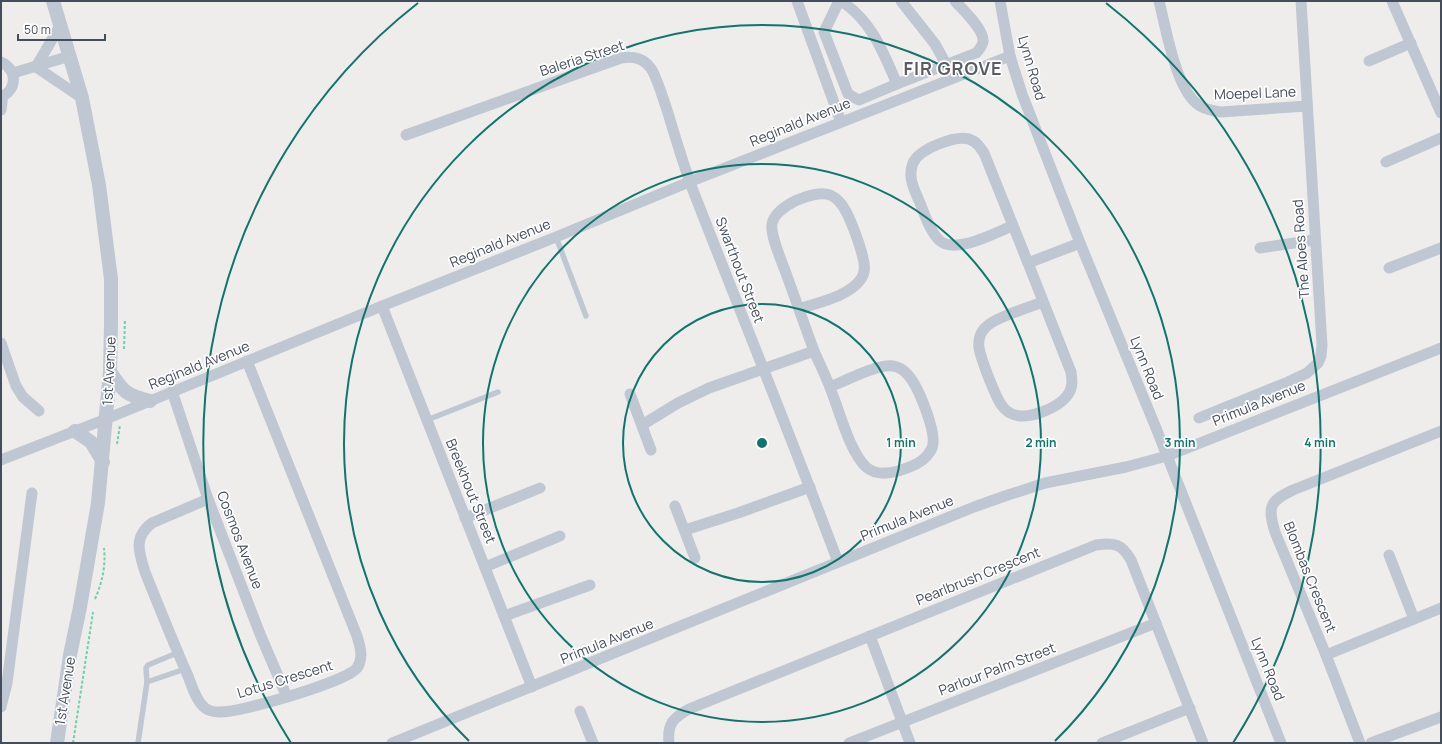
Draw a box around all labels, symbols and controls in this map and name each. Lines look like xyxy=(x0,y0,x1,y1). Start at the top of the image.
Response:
scale bar xyxy=(18,16,105,42)
text: 50 m xyxy=(24,21,51,38)
street label: Lynn Road xyxy=(1014,33,1051,102)
street label: Baleria Street xyxy=(537,35,627,80)
district label: FIR GROVE xyxy=(903,56,1003,80)
street label: Moepel Lane xyxy=(1214,82,1296,103)
street label: Reginald Avenue xyxy=(747,93,853,150)
street label: The Aloes Road xyxy=(1288,199,1313,299)
street label: Reginald Avenue xyxy=(447,214,553,271)
street label: Swarthout Street xyxy=(712,214,770,326)
street label: Lynn Road xyxy=(1126,333,1169,402)
street label: 1st Avenue xyxy=(97,336,120,406)
street label: Reginald Avenue xyxy=(146,336,252,393)
street label: Primula Avenue xyxy=(1209,375,1308,430)
text: 1 min xyxy=(886,434,916,451)
text: 2 min xyxy=(1025,434,1057,451)
text: 3 min xyxy=(1164,434,1196,451)
text: 4 min xyxy=(1304,434,1336,451)
street label: Breekhout Street xyxy=(442,436,501,546)
centre of rings xyxy=(755,436,769,450)
street label: Cosmos Avenue xyxy=(213,488,268,592)
street label: Primula Avenue xyxy=(857,490,956,545)
street label: Blombas Crescent xyxy=(1280,518,1342,635)
street label: Pearlbrush Crescent xyxy=(913,542,1043,609)
street label: Primula Avenue xyxy=(557,613,656,668)
street label: Lynn Road xyxy=(1247,634,1290,703)
street label: Parlour Palm Street xyxy=(936,637,1058,700)
street label: 1st Avenue xyxy=(50,655,79,727)
street label: Lotus Crescent xyxy=(235,655,336,702)

